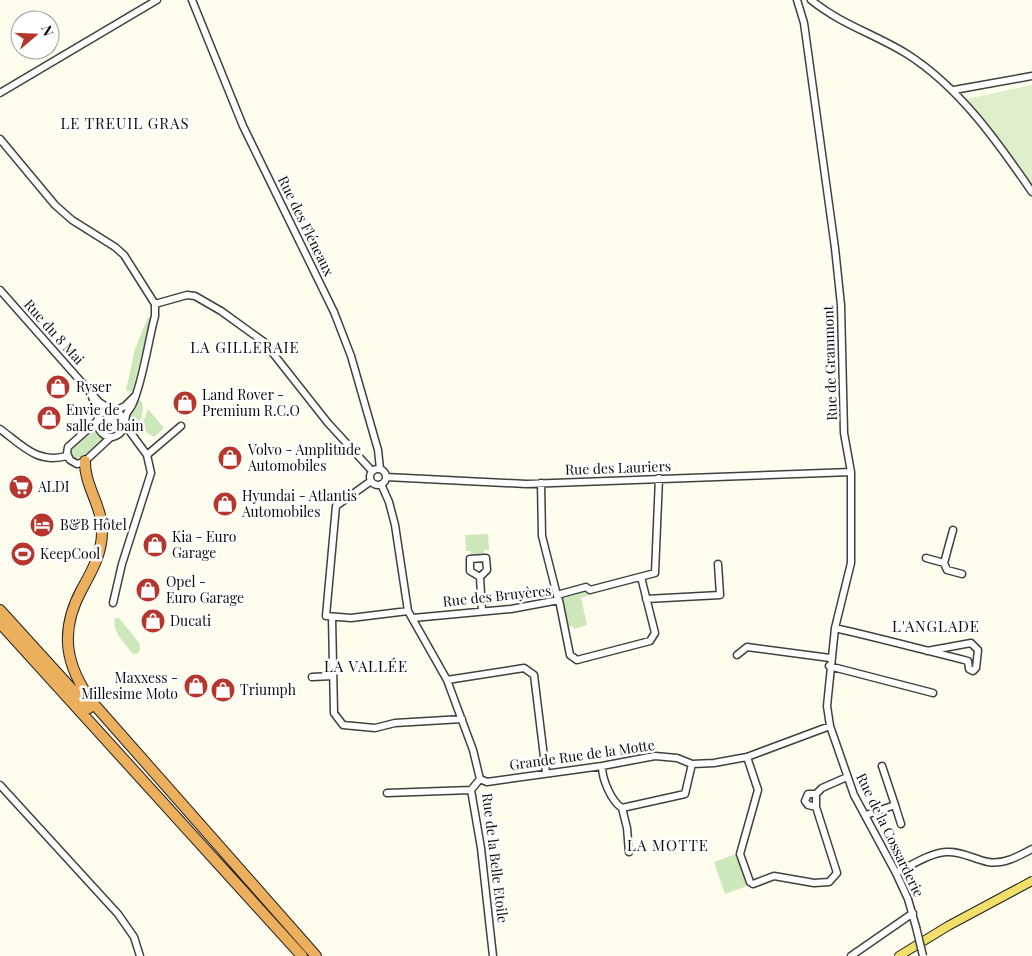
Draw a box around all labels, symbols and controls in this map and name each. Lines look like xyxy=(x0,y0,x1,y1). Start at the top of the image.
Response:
north arrow xyxy=(10,10,60,60)
text: N xyxy=(37,23,58,38)
district label: LE TREUIL GRAS xyxy=(60,113,190,133)
street label: Rue des Fléneaux xyxy=(274,172,339,280)
street label: Rue du 8 Mai xyxy=(20,295,89,368)
street label: Rue de Grammont xyxy=(818,304,841,421)
district label: LA GILLERAIE xyxy=(190,337,300,357)
shop icon: Ryser xyxy=(45,374,71,400)
place label: Ryser xyxy=(76,377,112,396)
place label: Land Rover - Premium R.C.O xyxy=(202,385,300,420)
shop icon: Land Rover - Premium R.C.O xyxy=(172,390,198,416)
place label: Envie de salle de bain xyxy=(66,400,144,435)
shop icon: Envie de salle de bain xyxy=(36,405,62,431)
place label: Volvo - Amplitude Automobiles xyxy=(247,440,361,475)
shop icon: Volvo - Amplitude Automobiles xyxy=(217,445,243,471)
street label: Rue des Lauriers xyxy=(565,456,671,479)
supermarket icon: ALDI xyxy=(8,474,34,500)
place label: ALDI xyxy=(37,477,70,496)
place label: Hyundai - Atlantis Automobiles xyxy=(241,486,357,521)
shop icon: Hyundai - Atlantis Automobiles xyxy=(212,491,238,517)
hotel icon: B&B Hôtel xyxy=(29,512,55,538)
place label: B&B Hôtel xyxy=(60,515,127,534)
place label: Kia - Euro Garage xyxy=(172,527,237,562)
shop icon: Kia - Euro Garage xyxy=(142,532,168,558)
sports icon: KeepCool xyxy=(10,541,36,567)
place label: KeepCool xyxy=(40,544,100,563)
place label: Opel - Euro Garage xyxy=(166,572,244,607)
shop icon: Opel - Euro Garage xyxy=(135,577,161,603)
street label: Rue des Bruyères xyxy=(442,580,552,611)
shop icon: Ducati xyxy=(140,608,166,634)
place label: Ducati xyxy=(170,611,211,630)
district label: L'ANGLADE xyxy=(892,616,980,636)
district label: LA VALLÉE xyxy=(324,656,408,676)
place label: Maxxess - Millesime Moto xyxy=(81,668,178,703)
shop icon: Maxxess - Millesime Moto xyxy=(183,673,209,699)
shop icon: Triumph xyxy=(210,677,236,703)
place label: Triumph xyxy=(240,680,297,699)
street label: Grande Rue de la Motte xyxy=(508,735,656,774)
street label: Rue de la Cossarderie xyxy=(852,770,929,900)
street label: Rue de la Belle Etoile xyxy=(478,792,513,924)
district label: LA MOTTE xyxy=(627,835,709,855)

